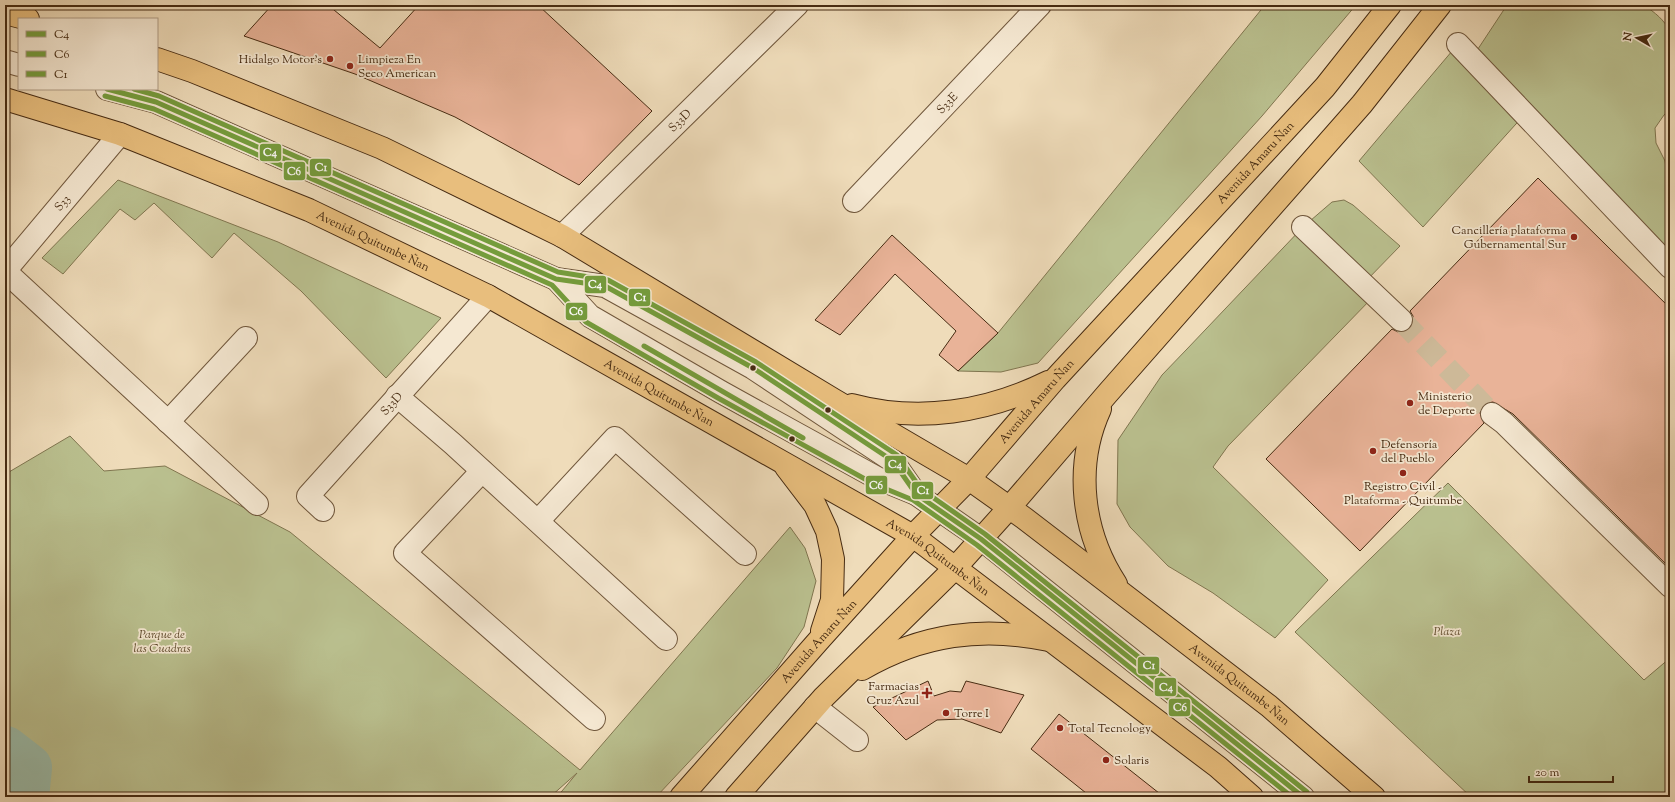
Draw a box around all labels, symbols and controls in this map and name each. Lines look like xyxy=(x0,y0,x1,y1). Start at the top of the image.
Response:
legend xyxy=(18,18,158,90)
north arrow xyxy=(1617,18,1657,58)
text: C4 xyxy=(54,26,69,44)
text: N xyxy=(1619,31,1637,43)
text: C6 xyxy=(54,46,70,64)
place label: Hidalgo Motor's xyxy=(239,51,322,69)
place label: Limpieza En Seco American xyxy=(358,51,436,83)
marker: Hidalgo Motor's xyxy=(325,54,335,64)
marker: Limpieza En Seco American xyxy=(345,61,355,71)
text: C1 xyxy=(54,66,68,84)
street label: S33E xyxy=(933,88,963,119)
street label: S33D xyxy=(665,105,696,137)
street label: Avenida Amaru Ñan xyxy=(1213,118,1299,209)
line badge: C4 xyxy=(259,143,282,162)
text: C4 xyxy=(263,145,277,161)
line badge: C1 xyxy=(309,158,332,177)
text: C1 xyxy=(315,160,327,176)
line badge: C6 xyxy=(283,161,306,181)
text: C6 xyxy=(287,164,302,180)
street label: S33 xyxy=(51,191,75,216)
street label: Avenida Quitumbe Ñan xyxy=(313,207,432,277)
place label: Cancillería plataforma Gubernamental Sur xyxy=(1452,222,1566,254)
marker: Cancillería plataforma Gubernamental Sur xyxy=(1569,232,1579,242)
line badge: C4 xyxy=(584,275,607,294)
text: C4 xyxy=(588,277,602,293)
line badge: C1 xyxy=(628,288,651,307)
text: C1 xyxy=(634,290,646,306)
line badge: C6 xyxy=(565,302,588,321)
text: C6 xyxy=(569,304,584,320)
street label: Avenida Quitumbe Ñan xyxy=(600,355,717,432)
street label: Avenida Amaru Ñan xyxy=(995,356,1079,448)
unlabelled marker xyxy=(748,363,758,373)
street label: S33D xyxy=(377,388,408,420)
place label: Ministerio de Deporte xyxy=(1418,388,1476,420)
marker: Ministerio de Deporte xyxy=(1405,398,1415,408)
unlabelled marker xyxy=(823,405,833,415)
unlabelled marker xyxy=(787,434,797,444)
place label: Defensoría del Pueblo xyxy=(1381,436,1438,468)
marker: Defensoría del Pueblo xyxy=(1368,446,1378,456)
line badge: C4 xyxy=(884,455,907,474)
text: C4 xyxy=(888,457,902,473)
marker: Registro Civil - Plataforma - Quitumbe xyxy=(1398,468,1408,478)
line badge: C6 xyxy=(865,475,888,495)
text: C6 xyxy=(869,478,884,494)
place label: Registro Civil - Plataforma - Quitumbe xyxy=(1344,478,1462,510)
line badge: C1 xyxy=(911,481,934,500)
text: C1 xyxy=(917,483,929,499)
street label: Avenida Quitumbe Ñan xyxy=(882,514,993,601)
street label: Avenida Amaru Ñan xyxy=(777,596,862,688)
park label: Plaza xyxy=(1434,623,1460,641)
park label: Parque de las Cuadras xyxy=(133,626,191,658)
street label: Avenida Quitumbe Ñan xyxy=(1185,640,1293,730)
line badge: C1 xyxy=(1137,656,1160,675)
text: C1 xyxy=(1143,658,1155,674)
line badge: C4 xyxy=(1154,677,1177,697)
place label: Farmacias Cruz Azul xyxy=(866,678,920,710)
text: C4 xyxy=(1159,680,1173,696)
marker: Farmacias Cruz Azul xyxy=(922,688,932,698)
line badge: C6 xyxy=(1168,698,1191,717)
text: C6 xyxy=(1173,700,1188,716)
place label: Torre I xyxy=(954,705,989,723)
marker: Torre I xyxy=(941,708,951,718)
place label: Total Tecnology xyxy=(1068,720,1151,738)
marker: Total Tecnology xyxy=(1055,723,1065,733)
place label: Solaris xyxy=(1114,752,1149,770)
marker: Solaris xyxy=(1101,755,1111,765)
scale bar xyxy=(1529,758,1613,784)
text: 20 m xyxy=(1535,764,1560,782)

